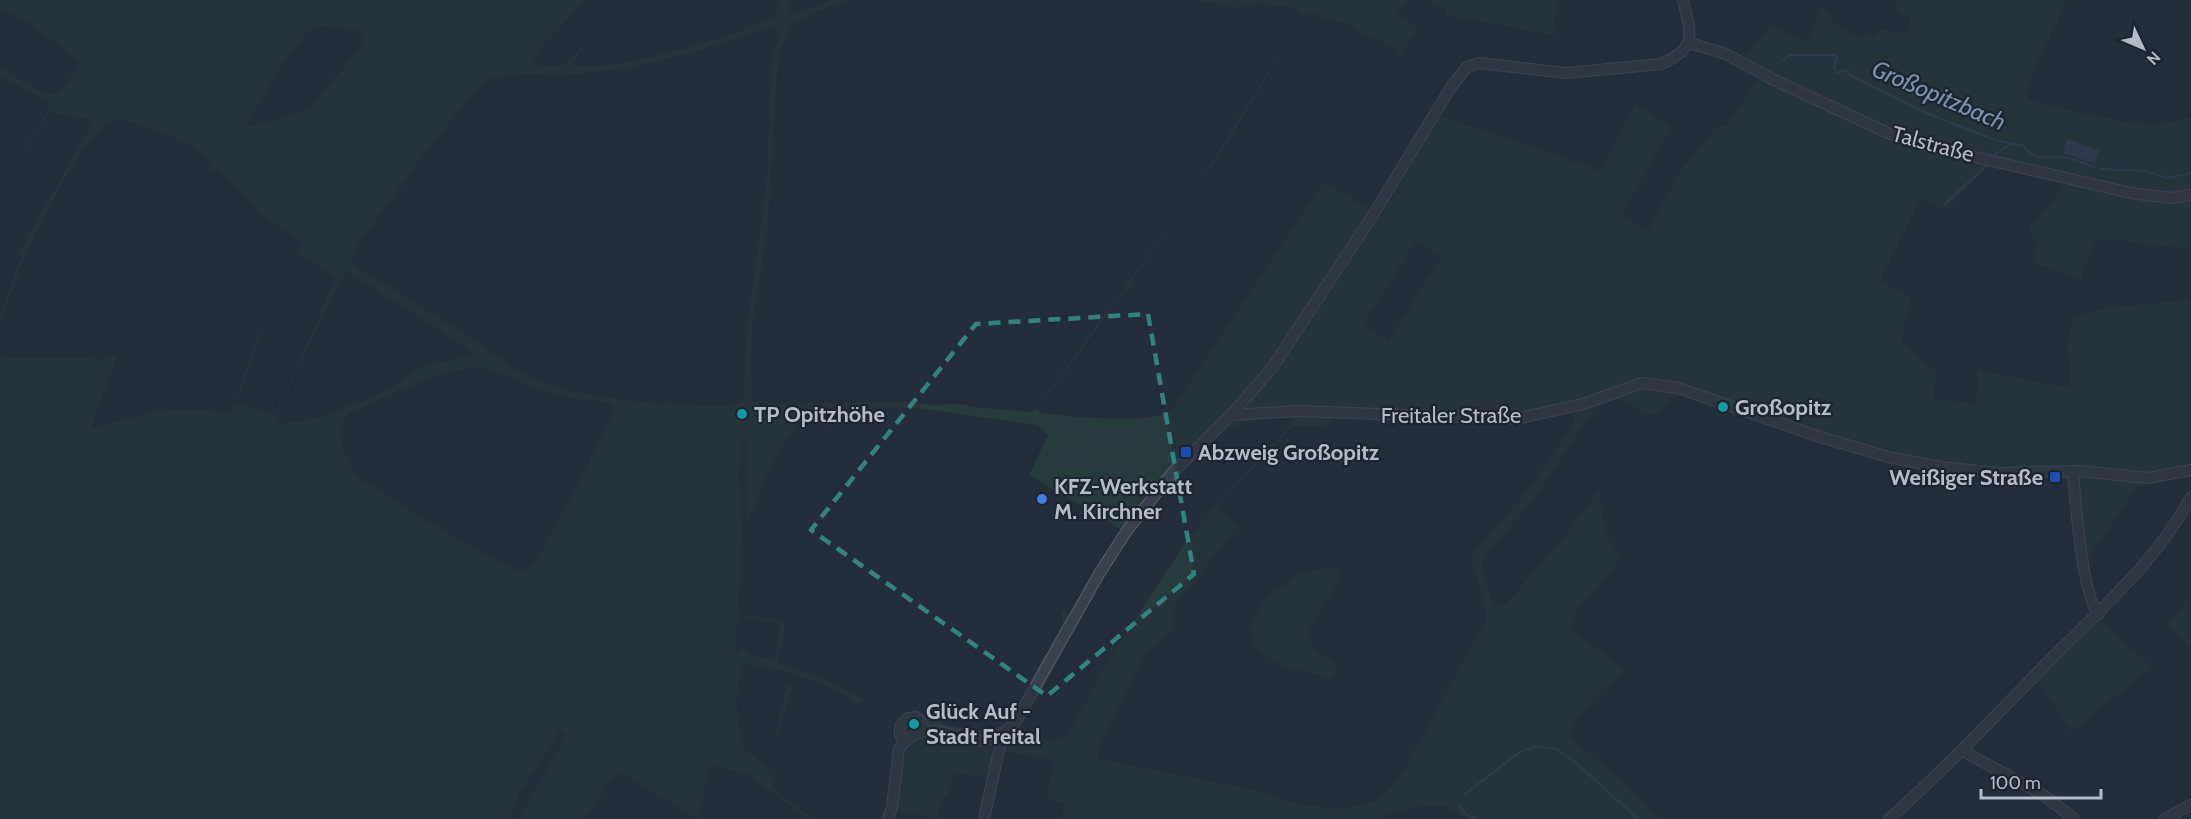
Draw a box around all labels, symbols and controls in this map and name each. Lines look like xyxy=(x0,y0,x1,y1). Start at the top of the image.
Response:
north arrow xyxy=(2113,18,2173,78)
text: N xyxy=(2143,47,2164,69)
water label: Großopitzbach xyxy=(1868,54,2010,136)
street label: Talstraße xyxy=(1889,120,1977,168)
place label: Großopitz xyxy=(1735,394,1832,421)
marker: Großopitz xyxy=(1716,400,1730,414)
place label: TP Opitzhöhe xyxy=(754,401,885,428)
street label: Freitaler Straße xyxy=(1381,402,1521,429)
marker: TP Opitzhöhe xyxy=(735,407,749,421)
place label: Abzweig Großopitz xyxy=(1198,439,1380,466)
marker: Abzweig Großopitz xyxy=(1179,445,1193,459)
place label: Weißiger Straße xyxy=(1889,464,2043,491)
marker: Weißiger Straße xyxy=(2048,470,2062,484)
place label: KFZ-Werkstatt M. Kirchner xyxy=(1054,473,1192,525)
marker: KFZ-Werkstatt M. Kirchner xyxy=(1035,492,1049,506)
place label: Glück Auf - Stadt Freital xyxy=(926,698,1041,750)
marker: Glück Auf - Stadt Freital xyxy=(907,717,921,731)
scale bar xyxy=(1981,762,2101,800)
text: 100 m xyxy=(1990,772,2041,794)

